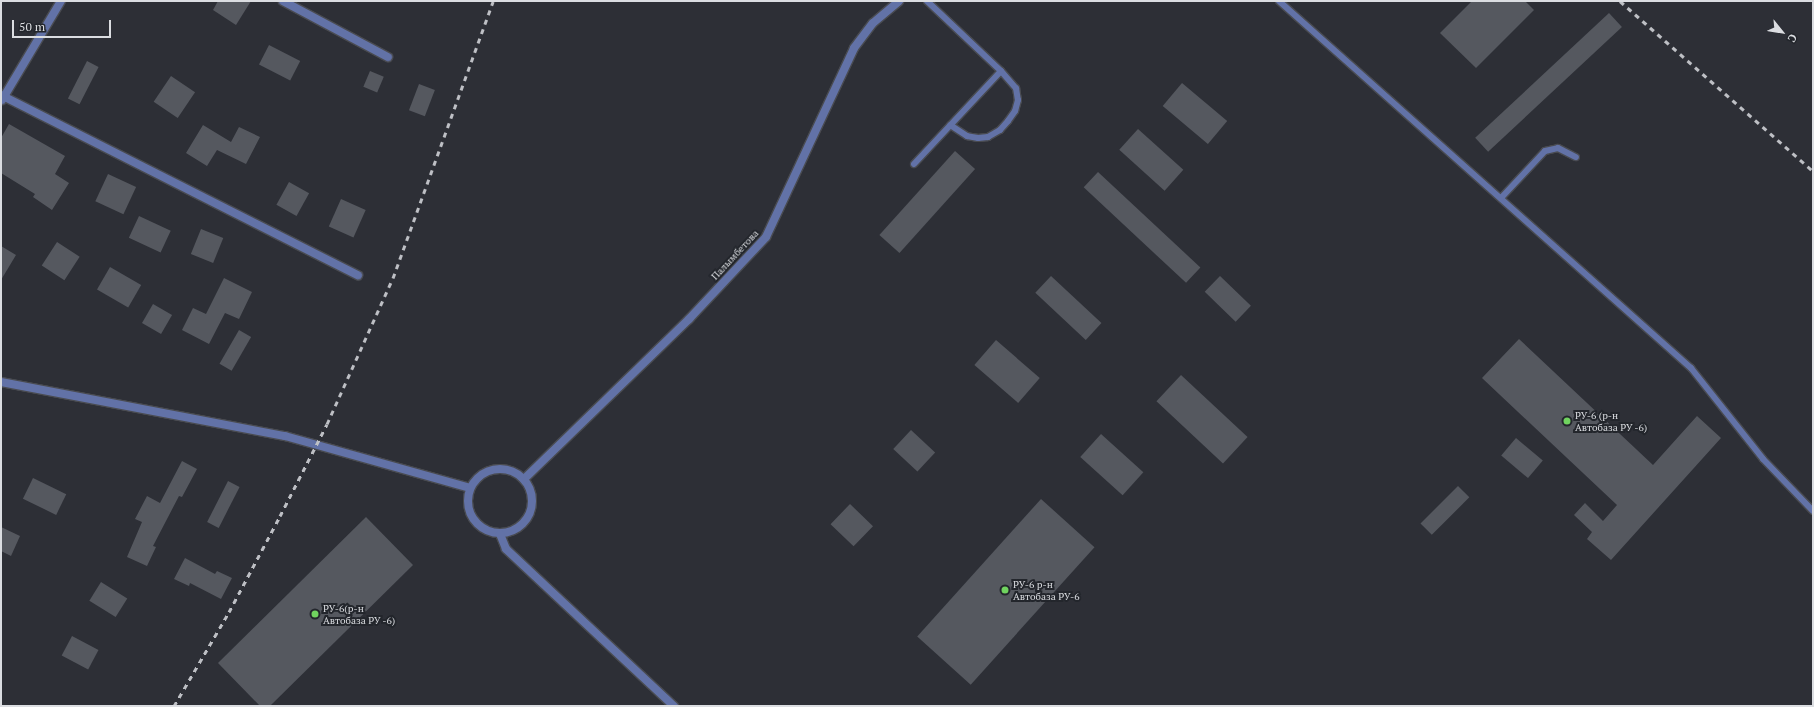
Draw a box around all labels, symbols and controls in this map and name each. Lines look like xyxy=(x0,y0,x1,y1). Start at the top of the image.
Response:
scale bar xyxy=(14,12,113,38)
north arrow xyxy=(1762,12,1802,52)
text: 50 m xyxy=(19,19,45,34)
text: С xyxy=(1785,31,1800,45)
street label: Палымбетова xyxy=(709,228,761,282)
place label: РУ-6 (р-н Автобаза РУ -6) xyxy=(1575,409,1648,432)
marker: РУ-6 (р-н Автобаза РУ -6) xyxy=(1562,416,1572,426)
place label: РУ-6 р-н Автобаза РУ-6 xyxy=(1013,578,1080,602)
marker: РУ-6 р-н Автобаза РУ-6 xyxy=(1000,585,1010,595)
place label: РУ-6(р-н Автобаза РУ -6) xyxy=(323,602,396,626)
marker: РУ-6(р-н Автобаза РУ -6) xyxy=(310,609,320,619)

